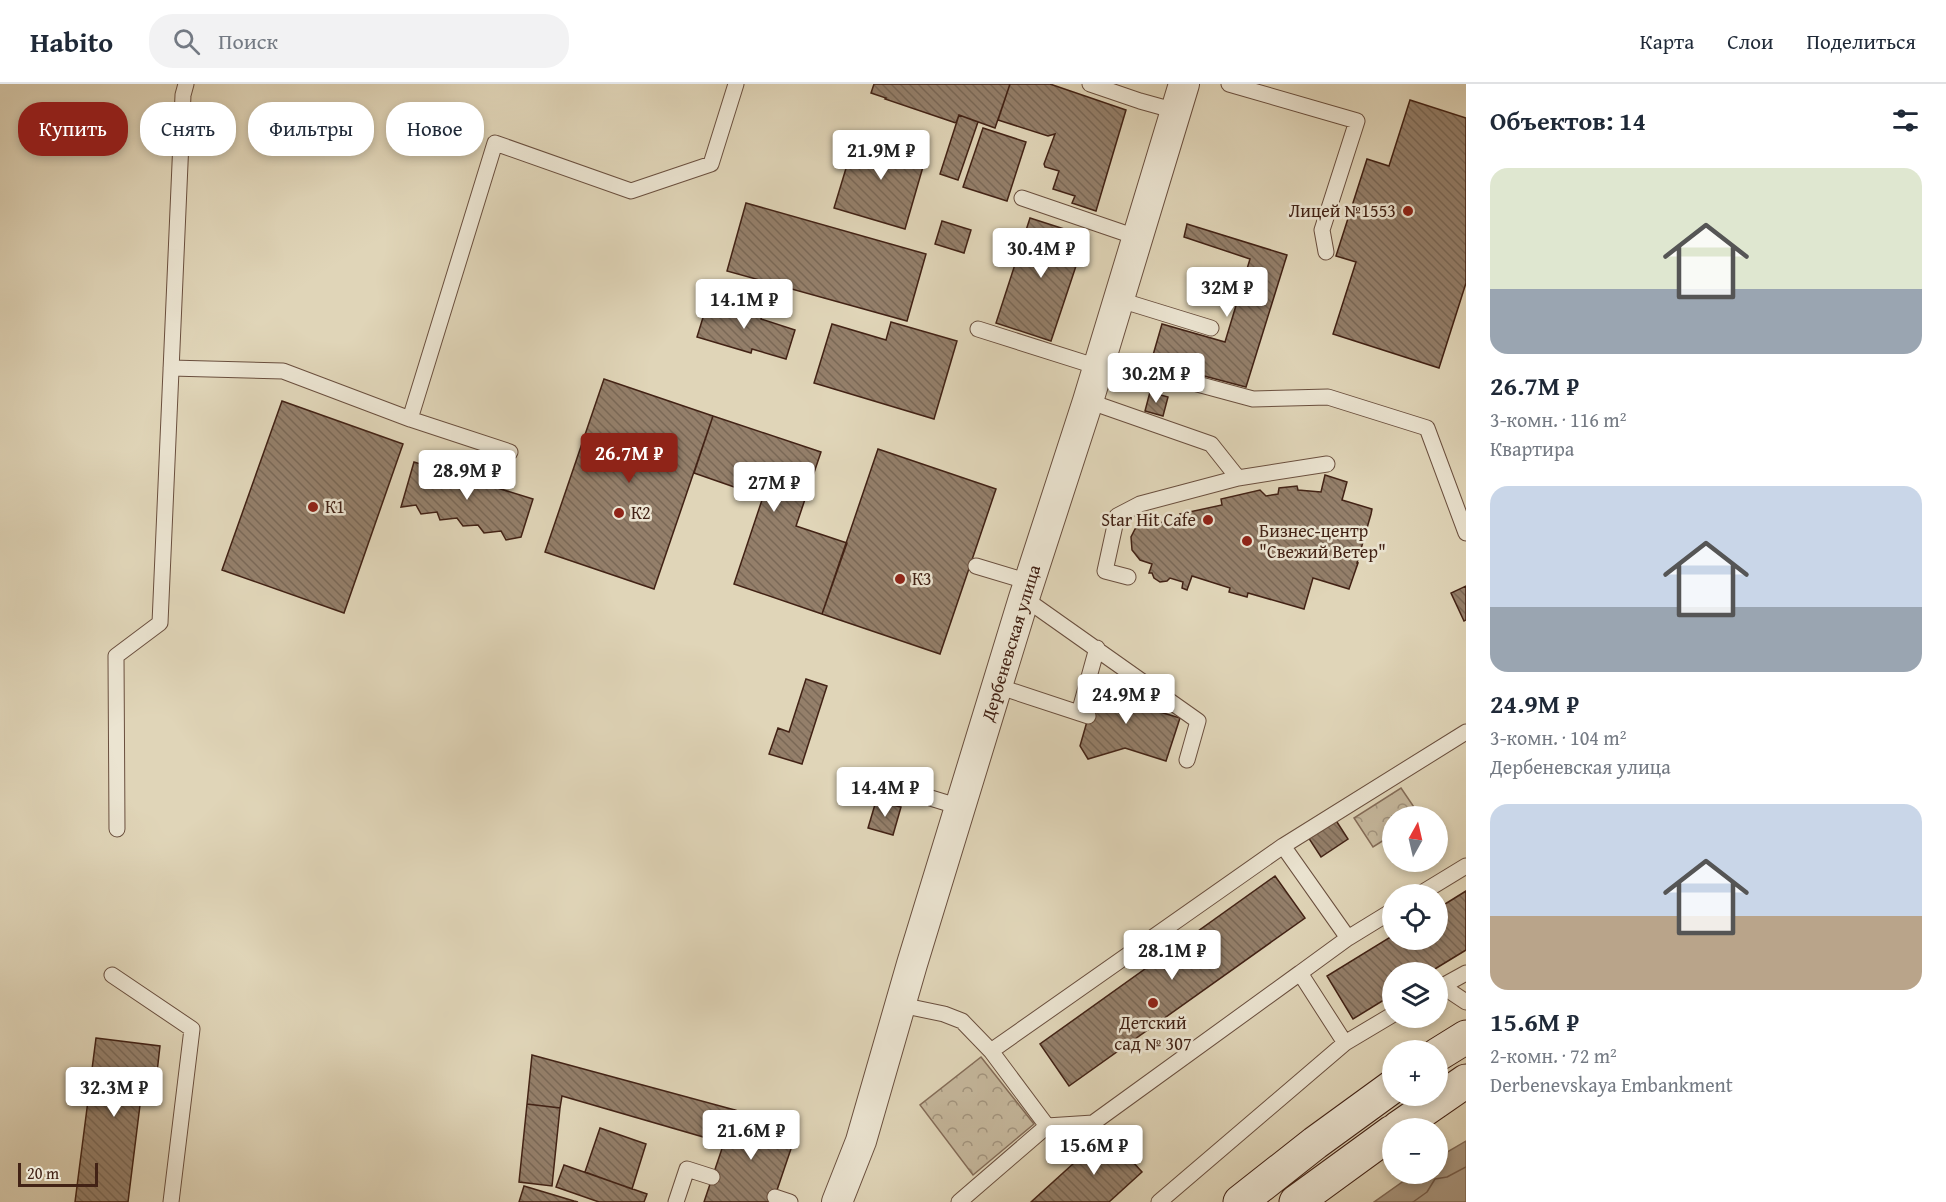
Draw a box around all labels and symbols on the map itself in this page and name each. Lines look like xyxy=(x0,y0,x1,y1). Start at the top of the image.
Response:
pin: 21.9M ₽ xyxy=(826,130,936,181)
place label: Лицей №1553 xyxy=(1289,197,1396,224)
marker: Лицей №1553 xyxy=(1401,204,1415,218)
pin: 30.4M ₽ xyxy=(986,228,1096,279)
pin: 32M ₽ xyxy=(1185,267,1269,318)
pin: 14.1M ₽ xyxy=(689,279,799,330)
pin: 30.2M ₽ xyxy=(1101,353,1211,404)
pin: 26.7M ₽ xyxy=(574,433,684,484)
pin: 28.9M ₽ xyxy=(412,450,522,501)
pin: 27M ₽ xyxy=(732,462,816,513)
place label: К1 xyxy=(325,493,345,520)
place label: К2 xyxy=(631,499,651,526)
marker: К1 xyxy=(306,500,320,514)
marker: К2 xyxy=(612,506,626,520)
place label: Star Hit Cafe xyxy=(1101,506,1196,533)
marker: Star Hit Cafe xyxy=(1201,513,1215,527)
place label: Бизнес-центр "Свежий Ветер" xyxy=(1259,517,1386,565)
marker: Бизнес-центр "Свежий Ветер" xyxy=(1240,534,1254,548)
street label: Дербеневская улица xyxy=(974,561,1047,726)
place label: К3 xyxy=(912,565,932,592)
marker: К3 xyxy=(893,572,907,586)
pin: 24.9M ₽ xyxy=(1071,674,1181,725)
pin: 14.4M ₽ xyxy=(830,767,940,818)
north arrow xyxy=(1382,806,1448,872)
pin: 28.1M ₽ xyxy=(1117,930,1227,981)
marker: Детский сад № 307 xyxy=(1146,996,1160,1010)
place label: Детский сад № 307 xyxy=(1114,1009,1192,1057)
pin: 32.3M ₽ xyxy=(59,1067,169,1118)
pin: 21.6M ₽ xyxy=(696,1110,806,1161)
pin: 15.6M ₽ xyxy=(1039,1125,1149,1176)
scale bar xyxy=(18,1160,98,1188)

